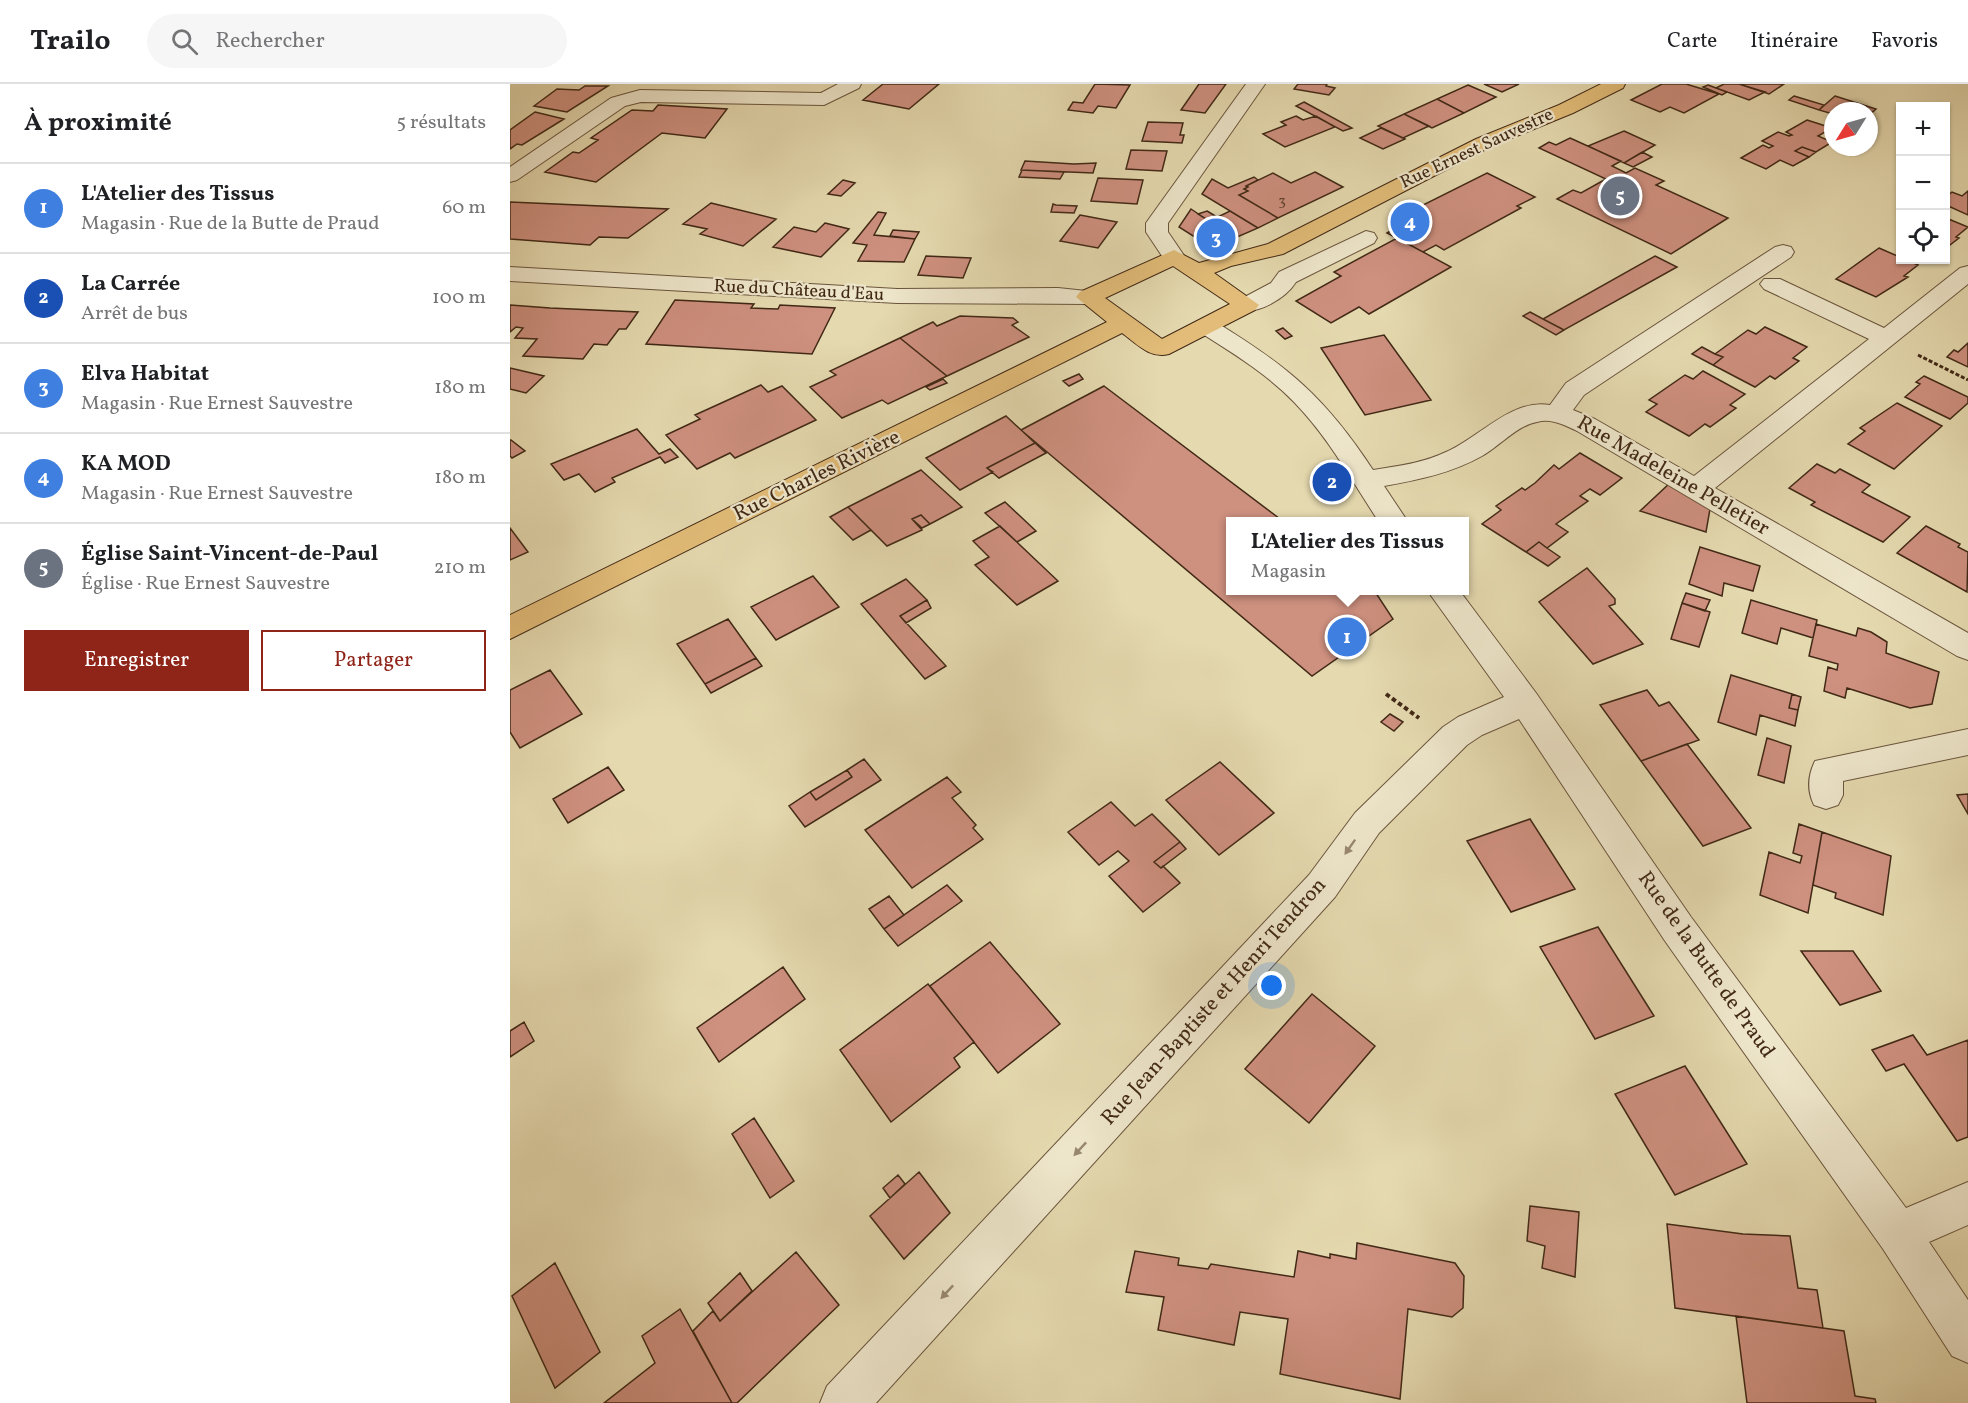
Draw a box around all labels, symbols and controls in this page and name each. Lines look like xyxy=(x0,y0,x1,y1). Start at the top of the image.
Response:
search box xyxy=(147,14,567,68)
text: Trailo xyxy=(30,22,111,61)
icon: search xyxy=(168,25,201,58)
text: Rechercher xyxy=(216,26,325,57)
text: Carte xyxy=(1667,27,1717,56)
text: Itinéraire xyxy=(1750,27,1838,56)
text: Favoris xyxy=(1871,27,1938,56)
north arrow xyxy=(1824,102,1878,156)
map controls xyxy=(1896,102,1950,264)
button: + xyxy=(1896,102,1950,156)
street label: Rue Ernest Sauvestre xyxy=(1396,103,1558,195)
text: À proximité xyxy=(24,105,172,141)
text: 5 résultats xyxy=(396,109,486,137)
button: − xyxy=(1896,156,1950,210)
pin: 5 xyxy=(1600,174,1640,218)
text: L'Atelier des Tissus xyxy=(81,179,274,210)
house number: 3 xyxy=(1278,191,1286,212)
text: 1 xyxy=(39,194,48,222)
text: 60 m xyxy=(442,194,486,222)
pin: 4 xyxy=(1390,200,1430,244)
text: Magasin · Rue de la Butte de Praud xyxy=(81,210,379,238)
button: locate xyxy=(1896,210,1950,264)
pin: 3 xyxy=(1196,216,1236,260)
text: La Carrée xyxy=(81,269,180,300)
street label: Rue du Château d'Eau xyxy=(713,274,885,308)
text: 2 xyxy=(38,284,49,312)
text: 100 m xyxy=(432,284,486,312)
text: Arrêt de bus xyxy=(81,300,188,328)
text: Elva Habitat xyxy=(81,359,209,390)
text: 3 xyxy=(38,374,49,402)
text: 180 m xyxy=(434,374,486,402)
text: Magasin · Rue Ernest Sauvestre xyxy=(81,390,353,418)
street label: Rue Madeleine Pelletier xyxy=(1571,409,1775,543)
street label: Rue Charles Rivière xyxy=(729,423,905,529)
text: KA MOD xyxy=(81,449,171,480)
pin: 2 xyxy=(1312,460,1352,504)
text: 4 xyxy=(37,464,50,492)
text: 180 m xyxy=(434,464,486,492)
text: Magasin · Rue Ernest Sauvestre xyxy=(81,480,353,508)
popup xyxy=(1226,517,1469,595)
text: L'Atelier des Tissus xyxy=(1251,527,1444,558)
text: Église Saint-Vincent-de-Paul xyxy=(81,539,378,570)
text: 5 xyxy=(39,554,48,582)
text: 210 m xyxy=(434,554,486,582)
text: Magasin xyxy=(1251,558,1326,586)
text: Église · Rue Ernest Sauvestre xyxy=(81,570,330,598)
pin: 1 xyxy=(1328,614,1366,660)
button: Enregistrer xyxy=(24,630,249,691)
button: Partager xyxy=(261,630,486,691)
one-way arrow xyxy=(1344,840,1356,855)
street label: Rue de la Butte de Praud xyxy=(1631,866,1781,1064)
street label: Rue Jean-Baptiste et Henri Tendron xyxy=(1095,872,1333,1132)
your location xyxy=(1257,971,1286,1000)
one-way arrow xyxy=(1073,1142,1087,1157)
one-way arrow xyxy=(941,1284,954,1299)

